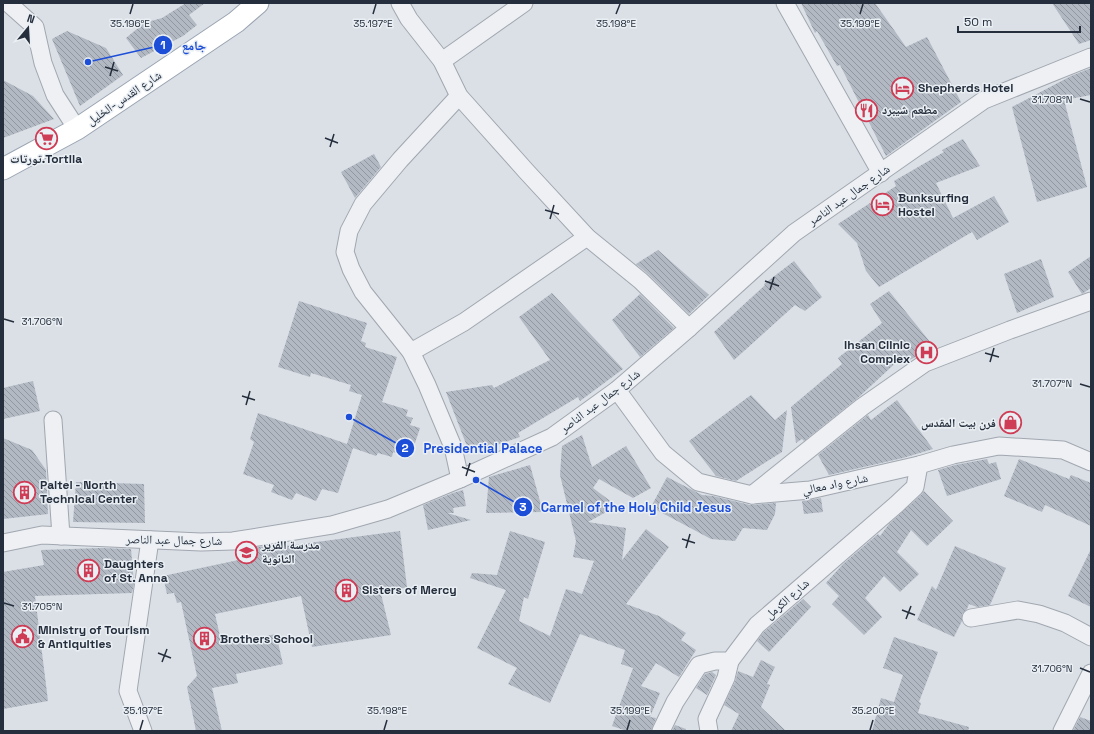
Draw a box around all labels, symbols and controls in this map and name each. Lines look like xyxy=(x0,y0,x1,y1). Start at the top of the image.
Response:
north arrow xyxy=(8,8,48,48)
scale bar xyxy=(958,8,1080,34)
text: N xyxy=(25,11,37,26)
text: 50 m xyxy=(964,14,992,30)
text: 35.196°E xyxy=(110,17,150,30)
text: 35.197°E xyxy=(353,17,393,30)
text: 35.198°E xyxy=(596,17,636,30)
text: 35.199°E xyxy=(840,17,880,30)
callout: جامع xyxy=(153,32,214,57)
text: 1 xyxy=(160,37,166,53)
text: جامع xyxy=(182,37,206,55)
street label: شارع القدس-الخليل xyxy=(83,67,165,129)
hotel icon: Shepherds Hotel xyxy=(889,75,915,101)
place label: Shepherds Hotel xyxy=(918,80,1014,96)
text: 31.708°N xyxy=(1032,93,1072,106)
restaurant icon: مطعم شيبرد xyxy=(853,97,879,123)
place label: مطعم شيبرد xyxy=(882,102,938,118)
supermarket icon: تورتات.Tortila xyxy=(33,125,59,151)
place label: تورتات.Tortila xyxy=(10,151,82,167)
street label: شارع جمال عبد الناصر xyxy=(804,161,893,230)
place label: Bunksurfing Hostel xyxy=(898,190,969,220)
hotel icon: Bunksurfing Hostel xyxy=(870,192,896,218)
text: 31.706°N xyxy=(22,315,62,328)
place label: Ihsan Clinic Complex xyxy=(844,337,910,367)
hospital icon: Ihsan Clinic Complex xyxy=(913,339,939,365)
street label: شارع جمال عبد الناصر xyxy=(556,366,643,437)
text: 31.707°N xyxy=(1032,377,1072,390)
shop icon: فرن بيت المقدس xyxy=(998,410,1024,436)
place label: فرن بيت المقدس xyxy=(921,415,996,431)
callout: Presidential Palace xyxy=(395,436,550,461)
text: 2 xyxy=(401,440,409,456)
text: Presidential Palace xyxy=(423,440,543,457)
street label: شارع واد معالي xyxy=(801,470,870,500)
place label: Paltel - North Technical Center xyxy=(40,477,137,507)
building icon: Paltel - North Technical Center xyxy=(12,479,38,505)
callout: Carmel of the Holy Child Jesus xyxy=(513,495,740,520)
text: 3 xyxy=(519,499,527,515)
text: Carmel of the Holy Child Jesus xyxy=(541,499,731,516)
street label: شارع جمال عبد الناصر xyxy=(125,531,222,549)
place label: مدرسة الفرير الثانوية xyxy=(261,537,320,567)
school or university icon: مدرسة الفرير الثانوية xyxy=(234,539,260,565)
place label: Daughters of St. Anna xyxy=(104,556,168,586)
building icon: Daughters of St. Anna xyxy=(76,558,102,584)
street label: شارع الكرمل xyxy=(761,575,813,623)
building icon: Sisters of Mercy xyxy=(334,577,360,603)
place label: Sisters of Mercy xyxy=(362,582,457,598)
text: 31.705°N xyxy=(22,600,62,613)
place label: Ministry of Tourism & Antiquities xyxy=(38,622,149,652)
public building icon: Ministry of Tourism & Antiquities xyxy=(9,624,35,650)
building icon: Brothers School xyxy=(192,626,218,652)
place label: Brothers School xyxy=(220,631,313,647)
text: 31.706°N xyxy=(1032,662,1072,675)
text: 35.197°E xyxy=(123,704,163,717)
text: 35.198°E xyxy=(367,704,407,717)
text: 35.199°E xyxy=(610,704,650,717)
text: 35.200°E xyxy=(852,704,895,717)

